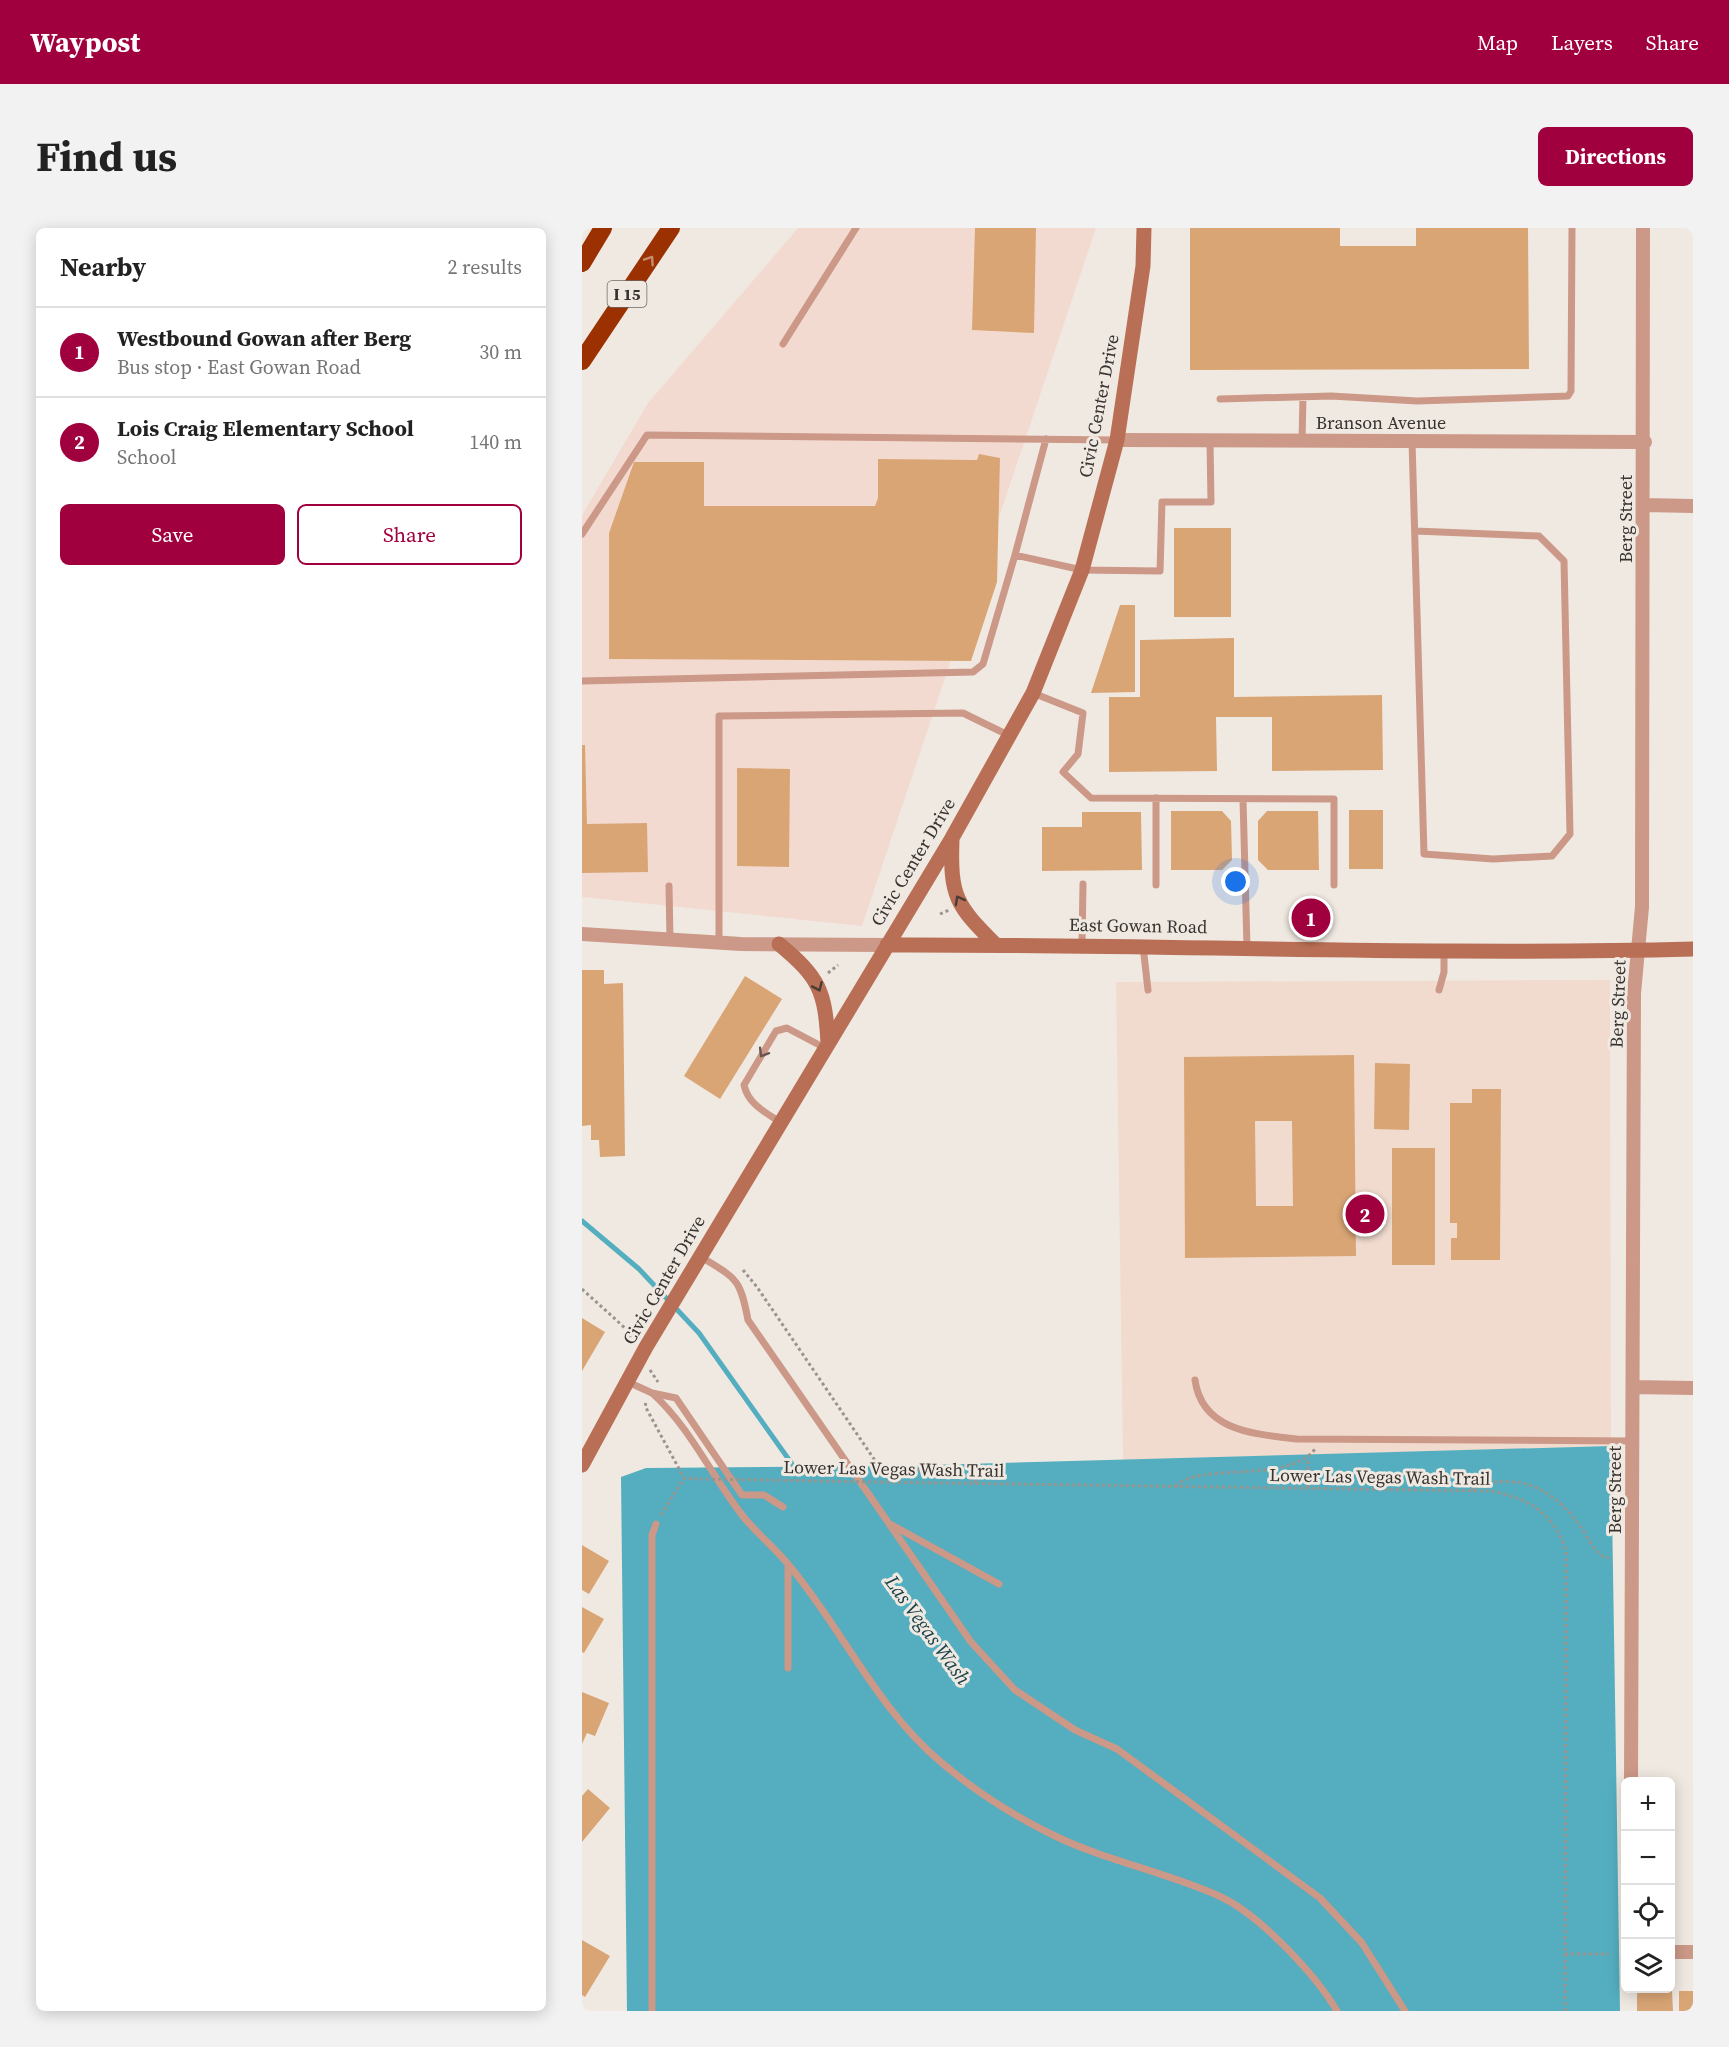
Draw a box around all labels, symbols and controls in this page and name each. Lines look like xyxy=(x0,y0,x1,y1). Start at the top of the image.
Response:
text: Waypost xyxy=(30,23,140,61)
text: Map xyxy=(1477,28,1518,57)
text: Layers xyxy=(1551,28,1613,57)
text: Share xyxy=(1646,28,1699,57)
text: Find us xyxy=(36,127,177,185)
button: Directions xyxy=(1538,127,1693,186)
text: Nearby xyxy=(60,249,146,285)
text: 2 results xyxy=(447,253,522,281)
one-way arrow xyxy=(643,255,654,266)
road number: I 15 xyxy=(608,281,646,307)
text: Westbound Gowan after Berg xyxy=(117,323,411,353)
street label: Civic Center Drive xyxy=(1072,332,1125,480)
text: 1 xyxy=(74,338,85,366)
text: 30 m xyxy=(479,338,522,366)
text: Bus stop · East Gowan Road xyxy=(117,353,361,381)
street label: Branson Avenue xyxy=(1316,410,1446,435)
text: Lois Craig Elementary School xyxy=(117,413,414,443)
text: 2 xyxy=(74,428,85,456)
text: 140 m xyxy=(469,428,522,456)
text: School xyxy=(117,443,177,471)
street label: Berg Street xyxy=(1613,475,1638,563)
button: Save xyxy=(60,504,285,565)
button: Share xyxy=(297,504,522,565)
street label: Civic Center Drive xyxy=(864,793,961,931)
your location xyxy=(1221,867,1250,896)
one-way arrow xyxy=(955,896,966,906)
pin: 1 xyxy=(1292,896,1330,940)
street label: East Gowan Road xyxy=(1069,912,1207,939)
street label: Berg Street xyxy=(1603,959,1632,1048)
one-way arrow xyxy=(810,980,822,991)
one-way arrow xyxy=(759,1047,770,1057)
pin: 2 xyxy=(1346,1192,1384,1236)
street label: Civic Center Drive xyxy=(616,1211,711,1349)
street label: Berg Street xyxy=(1602,1446,1627,1534)
street label: Lower Las Vegas Wash Trail xyxy=(783,1454,1005,1483)
street label: Lower Las Vegas Wash Trail xyxy=(1269,1462,1491,1491)
water label: Las Vegas Wash xyxy=(878,1569,977,1691)
map controls xyxy=(1621,1777,1675,1993)
button: + xyxy=(1621,1777,1675,1831)
button: − xyxy=(1621,1831,1675,1885)
button: locate xyxy=(1621,1885,1675,1939)
button: layers xyxy=(1621,1939,1675,1993)

